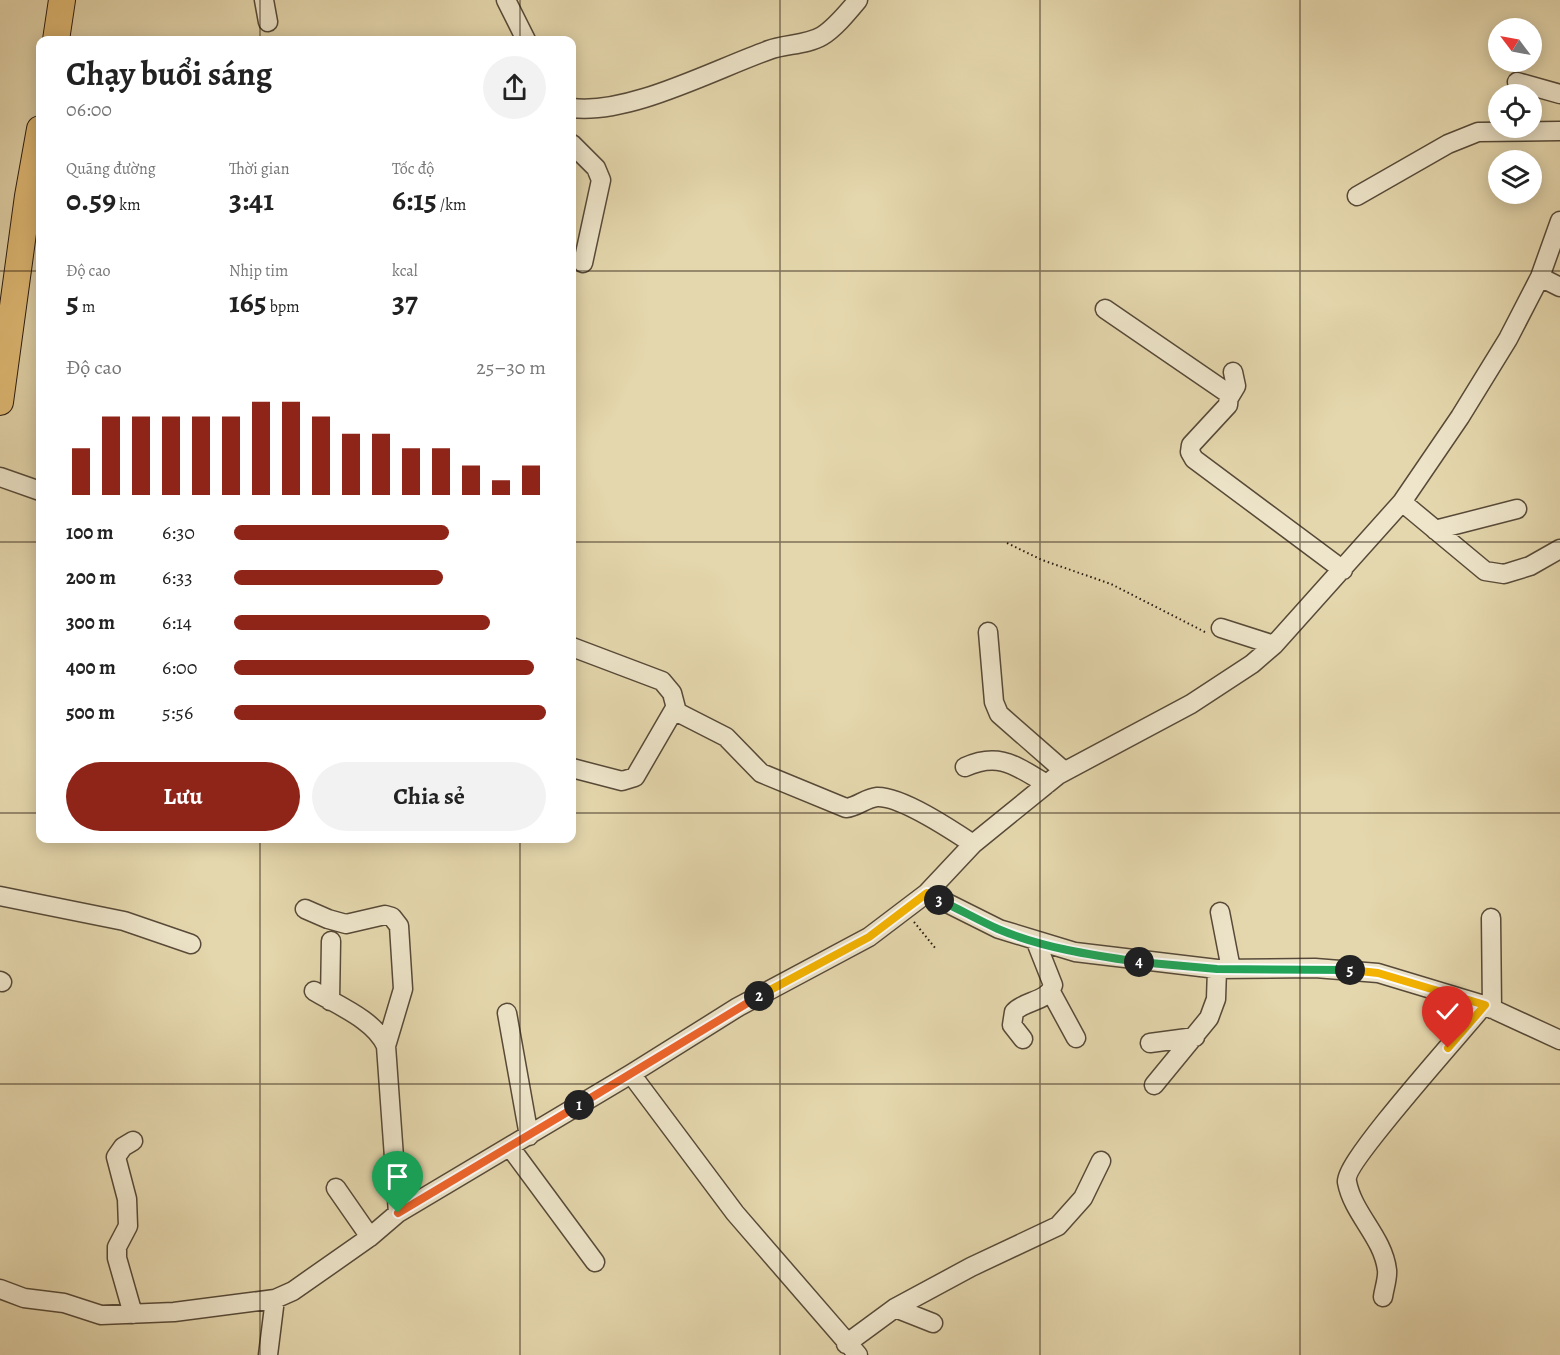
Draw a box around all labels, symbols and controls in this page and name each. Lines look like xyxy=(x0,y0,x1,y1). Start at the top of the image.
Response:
north arrow xyxy=(1488,18,1542,72)
map controls xyxy=(1488,18,1542,204)
text: Chạy buổi sáng xyxy=(66,51,272,96)
button: share xyxy=(483,56,546,119)
button: locate xyxy=(1488,84,1542,138)
text: 06:00 xyxy=(66,96,112,123)
button: layers xyxy=(1488,150,1542,204)
text: Quãng đường xyxy=(66,158,156,180)
text: Thời gian xyxy=(229,158,290,180)
text: Tốc độ xyxy=(392,158,434,180)
text: 0.59 xyxy=(66,180,116,220)
text: 3:41 xyxy=(229,180,274,220)
text: 6:15 xyxy=(392,180,437,220)
text: km xyxy=(116,194,140,216)
text: /km xyxy=(437,194,466,216)
text: Độ cao xyxy=(66,260,111,282)
text: Nhịp tim xyxy=(229,260,288,282)
text: kcal xyxy=(392,260,418,282)
text: 5 xyxy=(66,282,79,322)
text: 165 xyxy=(229,282,267,322)
text: 37 xyxy=(392,282,418,322)
text: m xyxy=(79,296,95,318)
text: bpm xyxy=(267,296,300,318)
text: Độ cao xyxy=(66,354,122,381)
text: 25–30 m xyxy=(476,354,546,381)
text: 100 m xyxy=(66,519,114,546)
text: 6:30 xyxy=(162,519,195,546)
text: 200 m xyxy=(66,564,116,591)
text: 6:33 xyxy=(162,564,193,591)
text: 300 m xyxy=(66,609,115,636)
text: 6:14 xyxy=(162,609,192,636)
text: 400 m xyxy=(66,654,116,681)
text: 6:00 xyxy=(162,654,197,681)
text: 500 m xyxy=(66,699,115,726)
text: 5:56 xyxy=(162,699,193,726)
button: Lưu xyxy=(66,762,300,831)
button: Chia sẻ xyxy=(312,762,546,831)
pin: 3 xyxy=(924,885,954,915)
text: 3 xyxy=(936,889,942,911)
pin: 4 xyxy=(1124,947,1154,977)
text: 4 xyxy=(1135,951,1143,973)
pin: 5 xyxy=(1335,955,1365,985)
text: 5 xyxy=(1347,959,1353,981)
pin: 2 xyxy=(744,981,774,1011)
text: 2 xyxy=(755,985,763,1007)
pin xyxy=(1422,986,1473,1048)
icon: check xyxy=(1431,995,1464,1028)
pin: 1 xyxy=(564,1090,594,1120)
text: 1 xyxy=(576,1094,582,1116)
pin xyxy=(372,1151,423,1213)
icon: arrive xyxy=(381,1160,414,1193)

